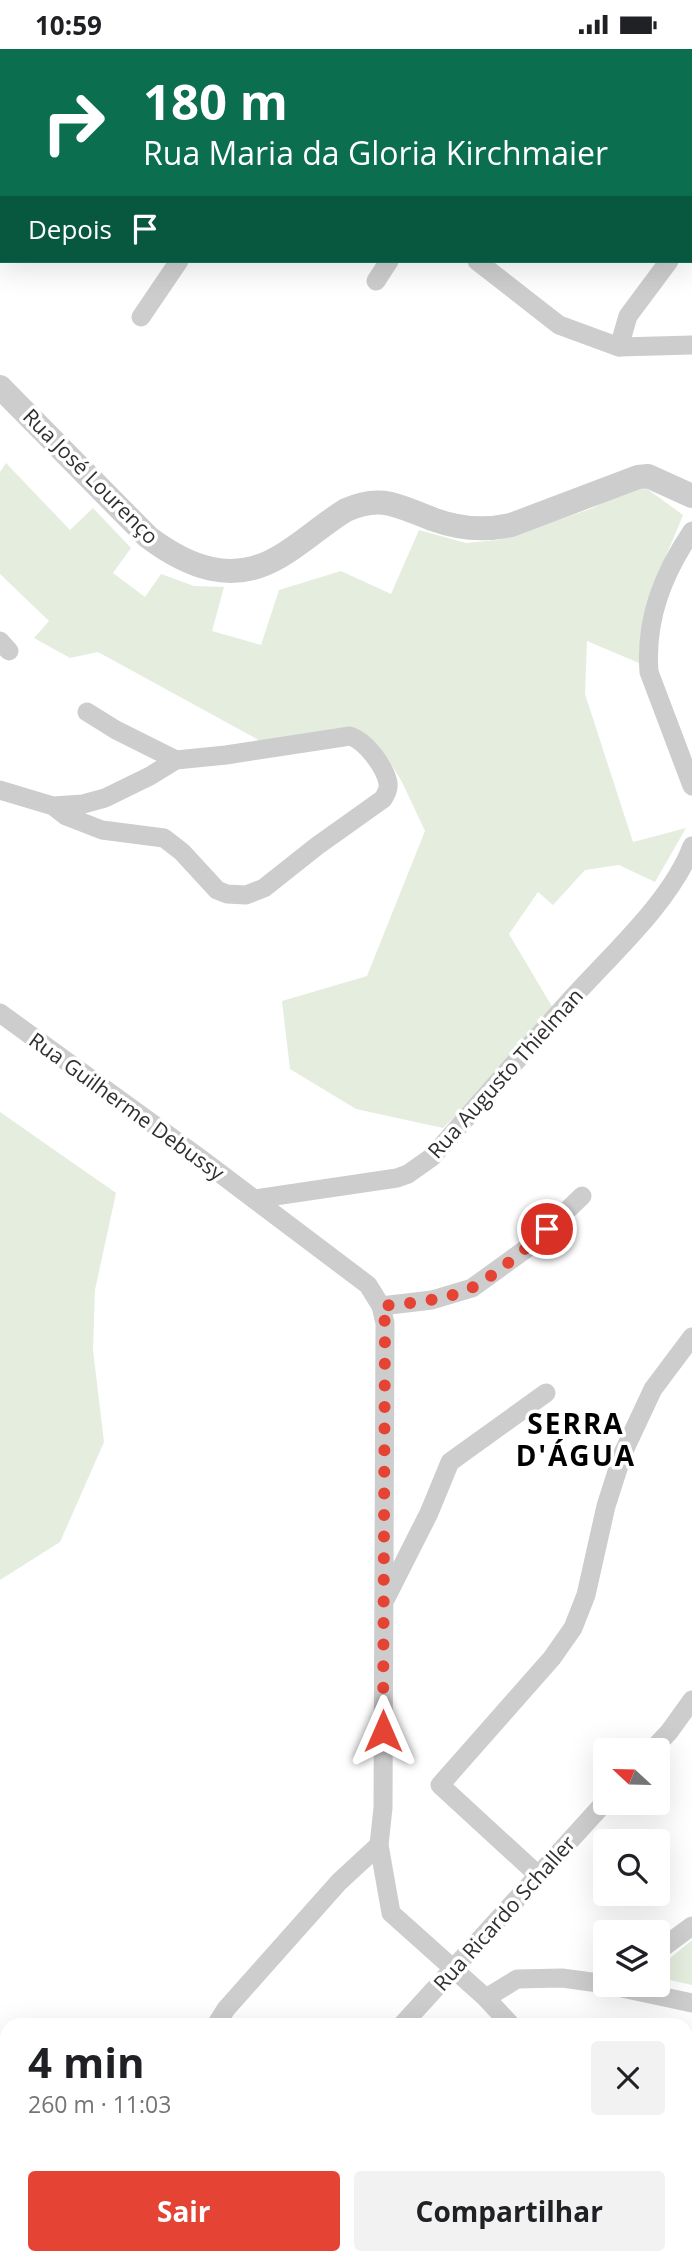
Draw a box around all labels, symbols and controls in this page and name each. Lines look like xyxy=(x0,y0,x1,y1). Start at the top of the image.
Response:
text: 10:59 xyxy=(35,7,102,43)
text: 180 m xyxy=(143,68,288,134)
icon: right xyxy=(28,77,119,168)
text: Rua Maria da Gloria Kirchmaier xyxy=(143,131,608,174)
icon: arrive xyxy=(126,210,164,248)
text: Depois xyxy=(28,211,112,247)
street label: Rua José Lourenço xyxy=(17,402,165,550)
street label: Rua Augusto Thielman xyxy=(421,982,589,1164)
street label: Rua Guilherme Debussy xyxy=(24,1026,231,1187)
pin xyxy=(517,1199,577,1259)
icon: arrive xyxy=(528,1210,566,1248)
district label: SERRA D'ÁGUA xyxy=(516,1404,636,1474)
position arrow xyxy=(346,1694,420,1768)
north arrow xyxy=(593,1738,670,1815)
map controls xyxy=(593,1738,670,1997)
street label: Rua Ricardo Schaller xyxy=(427,1829,581,1997)
button: search xyxy=(593,1829,670,1906)
button: layers xyxy=(593,1920,670,1997)
text: 4 min xyxy=(28,2033,145,2090)
button: close xyxy=(591,2041,665,2115)
text: 260 m · 11:03 xyxy=(28,2088,171,2120)
button: Sair xyxy=(28,2171,340,2251)
button: Compartilhar xyxy=(354,2171,665,2251)

